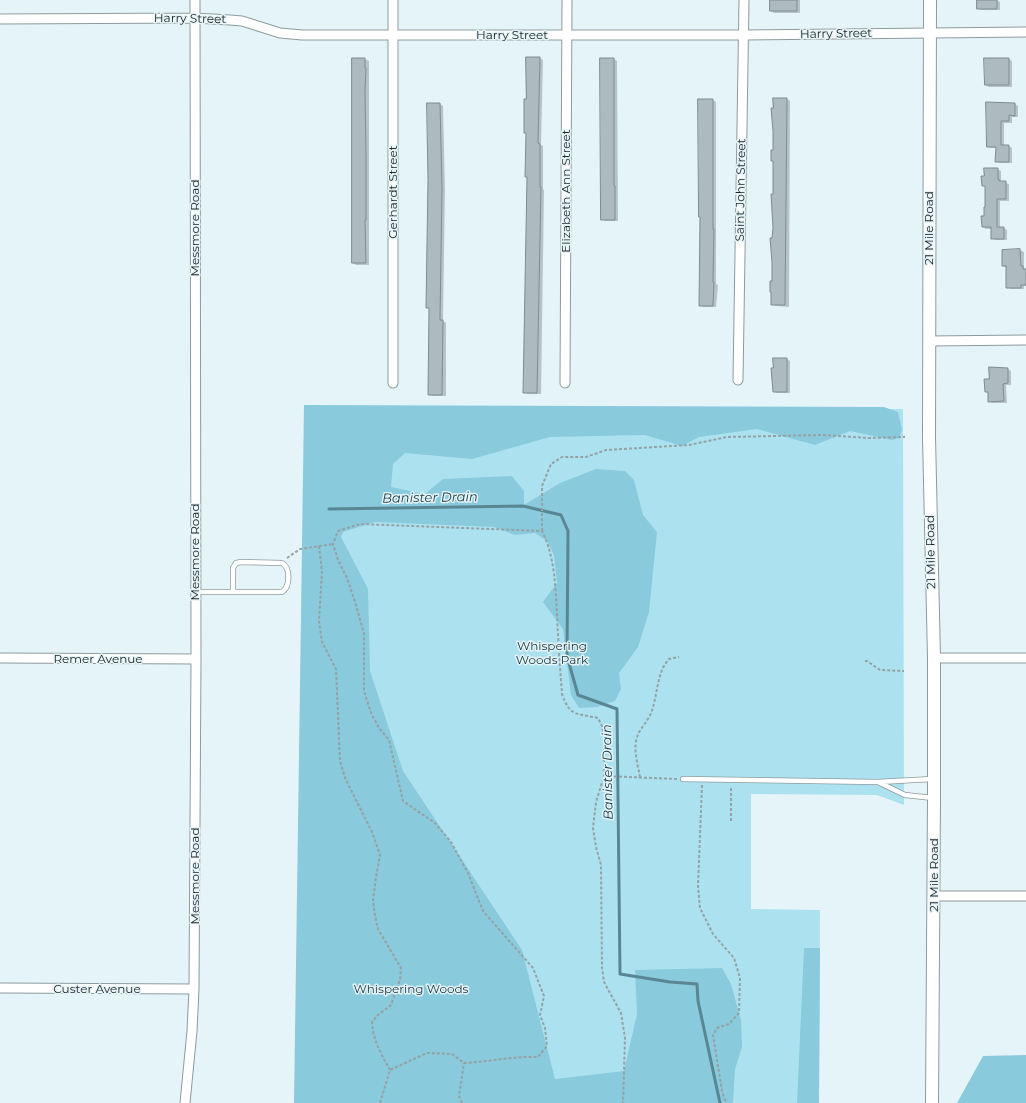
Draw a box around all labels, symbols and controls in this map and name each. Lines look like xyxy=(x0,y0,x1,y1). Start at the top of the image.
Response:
street label: Harry Street xyxy=(154,11,226,27)
street label: Harry Street xyxy=(800,26,872,42)
street label: Harry Street xyxy=(476,28,548,42)
street label: Elizabeth Ann Street xyxy=(559,129,573,253)
street label: Saint John Street xyxy=(733,138,749,242)
street label: Gerhardt Street xyxy=(386,145,400,239)
street label: Messmore Road xyxy=(188,179,202,277)
street label: 21 Mile Road xyxy=(922,191,936,265)
water label: Banister Drain xyxy=(382,489,478,507)
street label: Messmore Road xyxy=(188,503,202,601)
street label: 21 Mile Road xyxy=(923,515,939,589)
park label: Whispering Woods Park xyxy=(516,639,588,667)
street label: Remer Avenue xyxy=(53,652,143,666)
water label: Banister Drain xyxy=(599,724,617,820)
street label: Messmore Road xyxy=(188,827,202,925)
street label: 21 Mile Road xyxy=(927,838,941,912)
street label: Custer Avenue xyxy=(53,982,141,996)
park label: Whispering Woods xyxy=(354,982,468,996)

